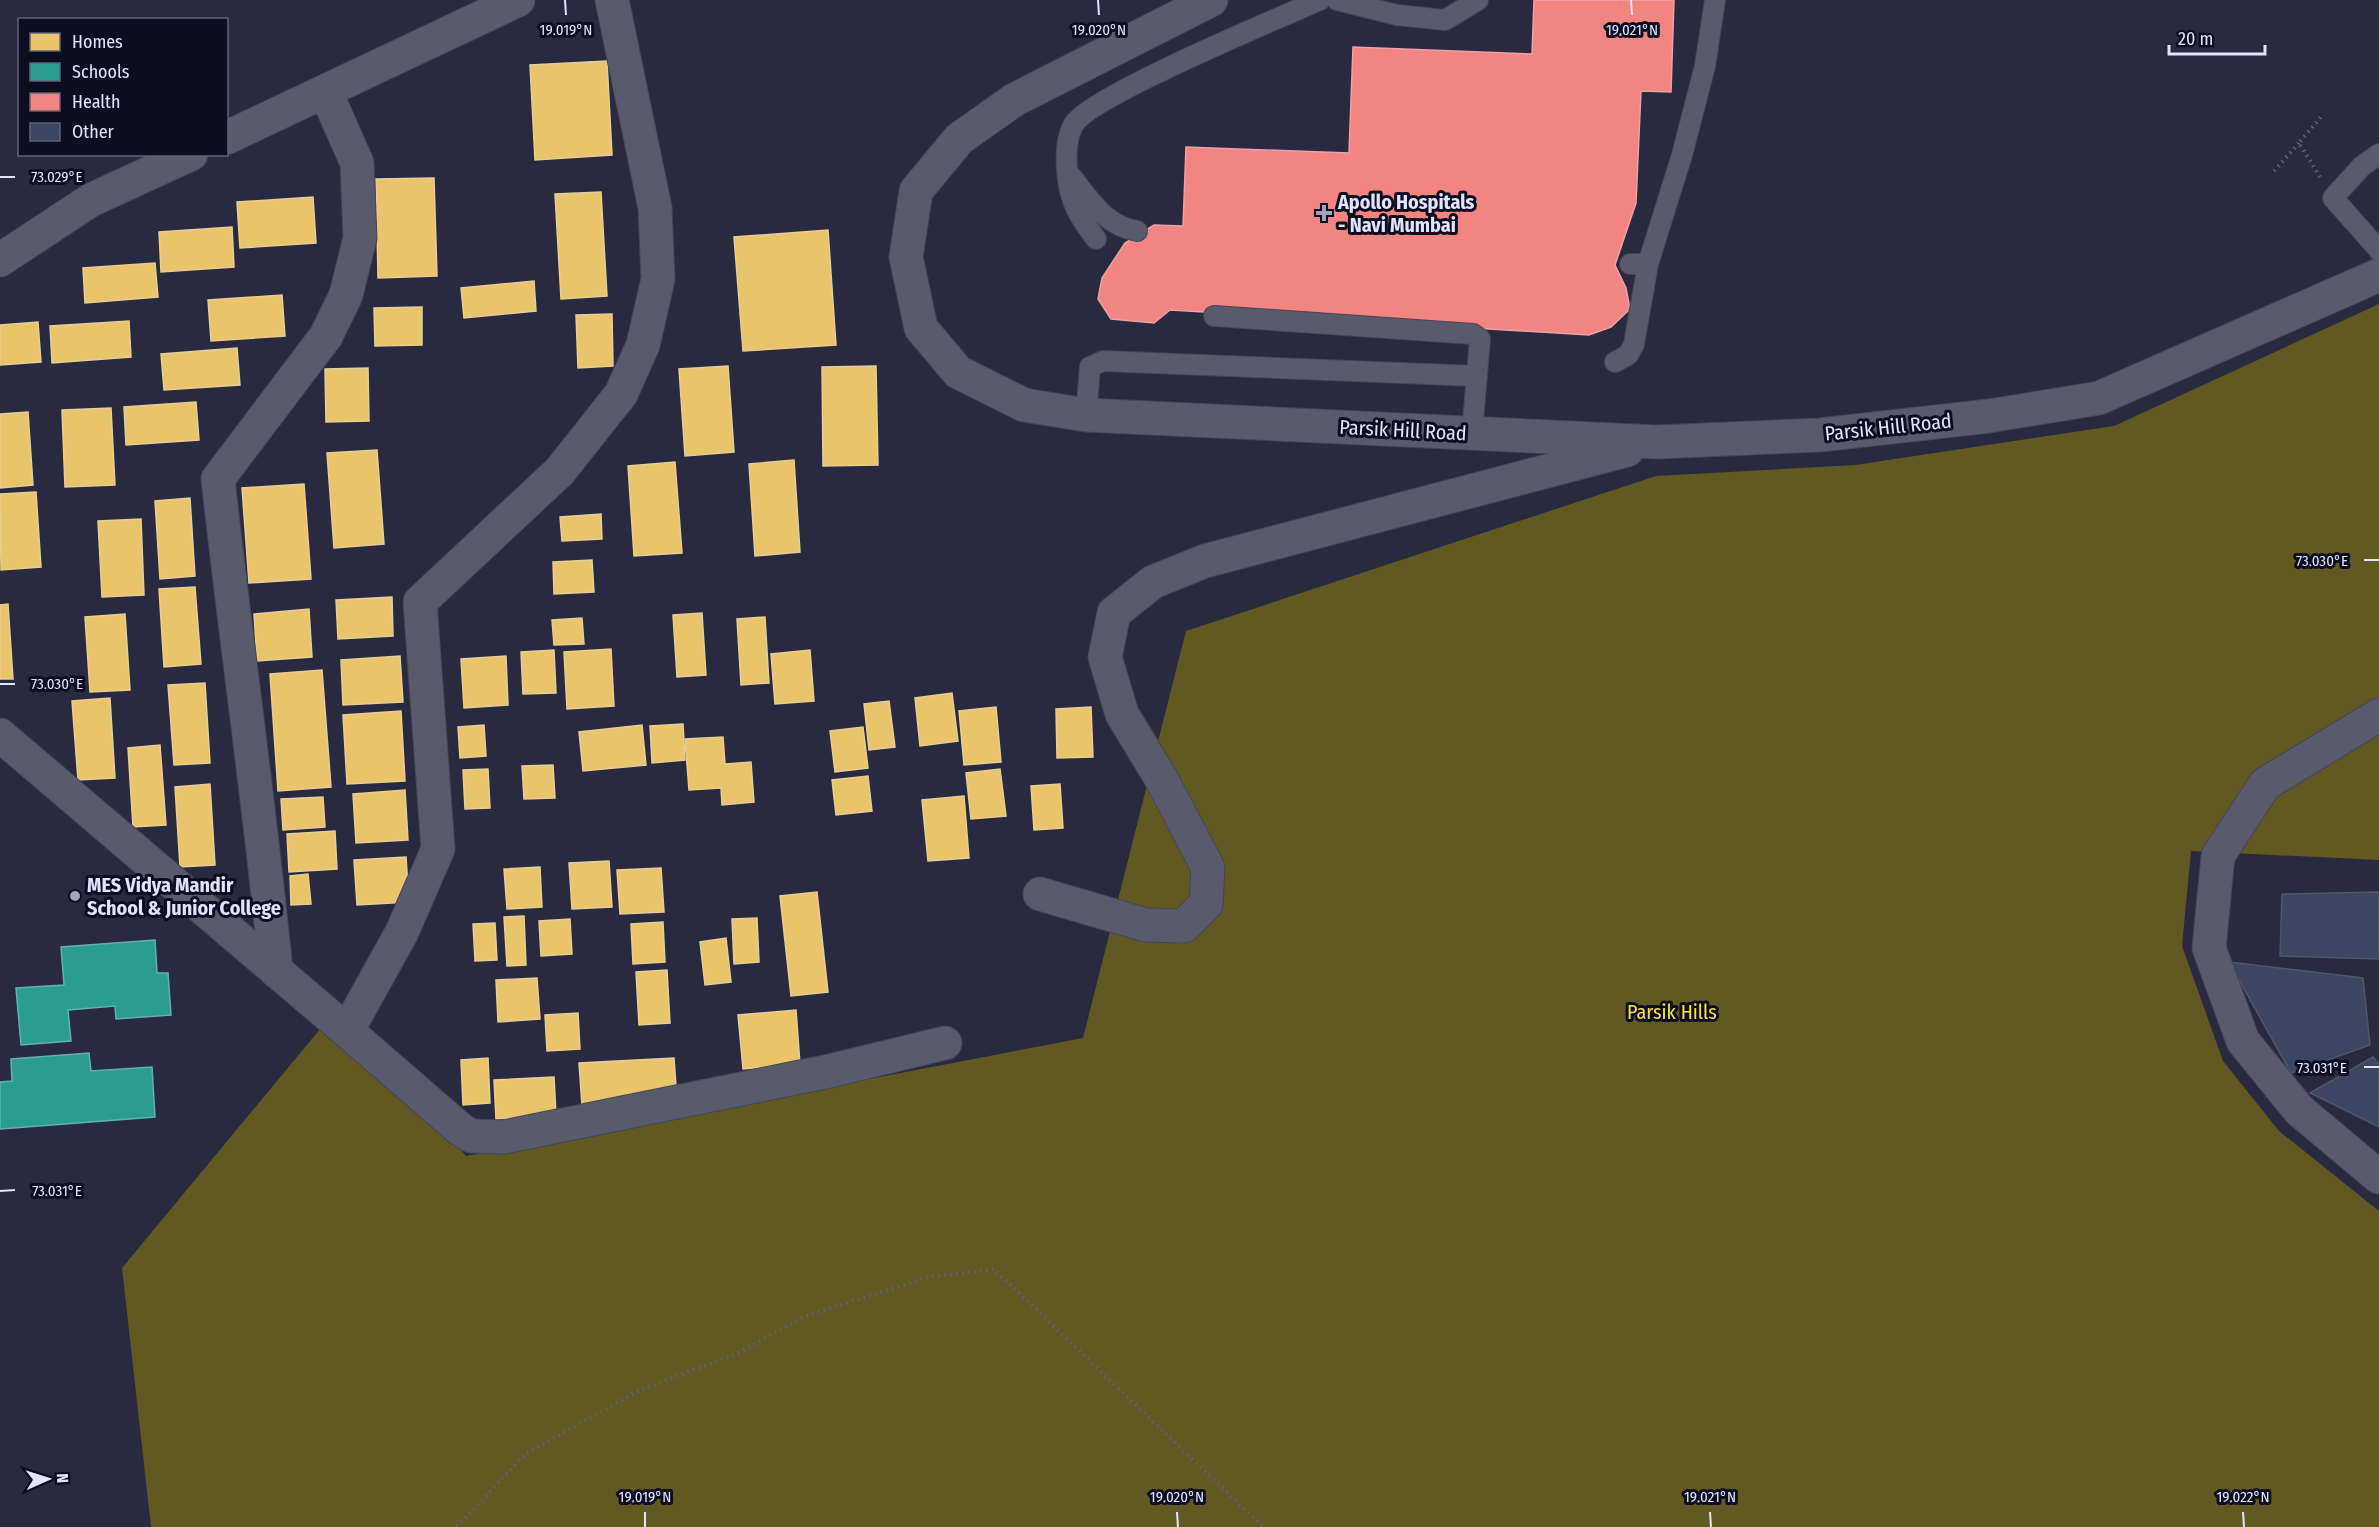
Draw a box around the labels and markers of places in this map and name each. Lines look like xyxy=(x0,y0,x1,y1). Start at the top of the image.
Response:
place label: Apollo Hospitals - Navi Mumbai xyxy=(1337,190,1475,237)
marker: Apollo Hospitals - Navi Mumbai xyxy=(1315,204,1333,222)
place label: MES Vidya Mandir School & Junior College xyxy=(87,873,281,920)
marker: MES Vidya Mandir School & Junior College xyxy=(68,889,82,903)

